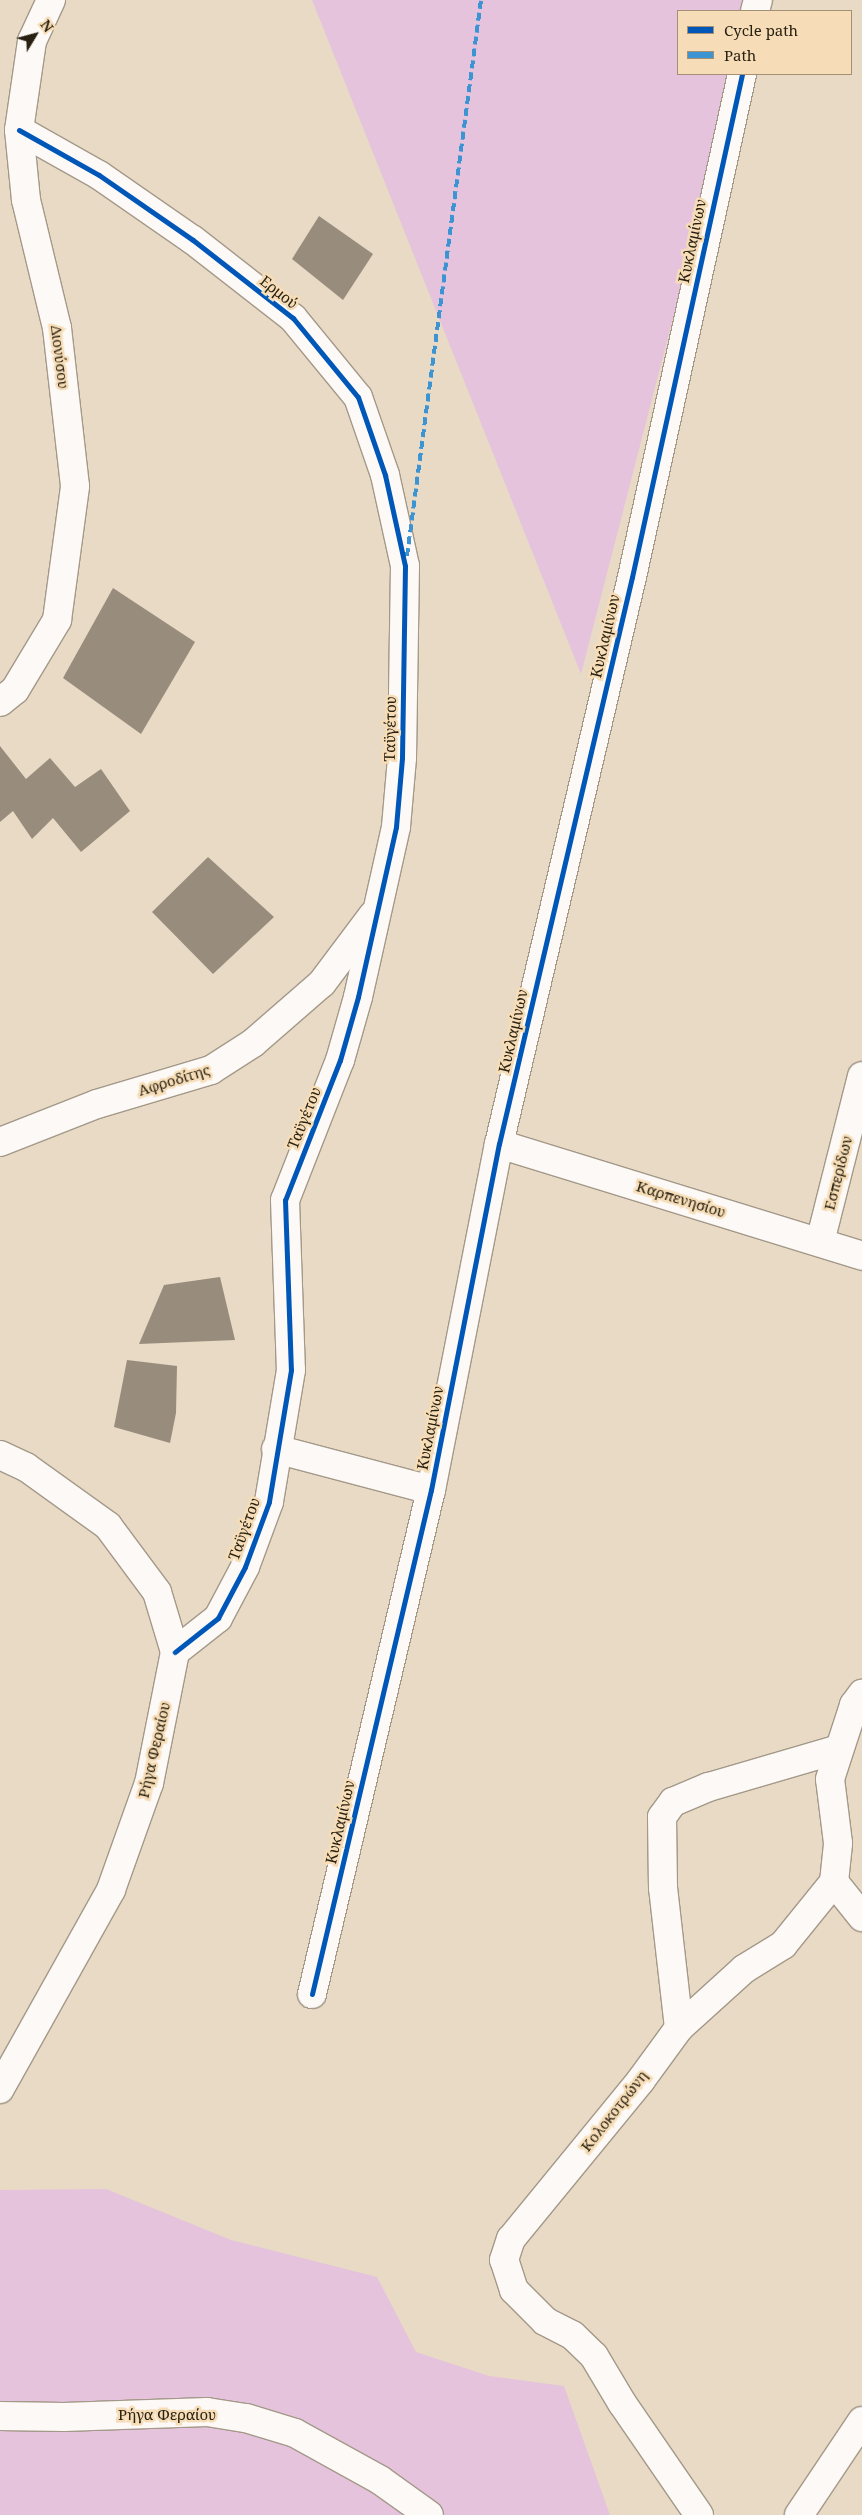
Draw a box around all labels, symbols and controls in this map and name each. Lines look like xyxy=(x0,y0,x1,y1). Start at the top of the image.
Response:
north arrow xyxy=(10,10,60,60)
legend xyxy=(677,10,852,75)
text: N xyxy=(36,16,58,36)
text: Cycle path xyxy=(724,20,798,40)
text: Path xyxy=(724,45,756,65)
street label: Κυκλαμίνων xyxy=(674,198,710,284)
street label: Ερμού xyxy=(256,272,302,312)
street label: Διονύσου xyxy=(47,324,73,390)
street label: Κυκλαμίνων xyxy=(587,593,623,679)
street label: Ταϋγέτου xyxy=(380,696,400,762)
street label: Κυκλαμίνων xyxy=(495,988,531,1074)
street label: Αφροδίτης xyxy=(136,1061,212,1099)
street label: Ταϋγέτου xyxy=(283,1084,325,1152)
street label: Εσπερίδων xyxy=(820,1134,856,1212)
street label: Καρπενησίου xyxy=(634,1177,728,1221)
street label: Κυκλαμίνων xyxy=(413,1385,447,1471)
street label: Ταϋγέτου xyxy=(224,1495,264,1563)
street label: Ρήγα Φεραίου xyxy=(134,1700,174,1800)
street label: Κυκλαμίνων xyxy=(322,1779,358,1865)
street label: Κολοκοτρώνη xyxy=(577,2067,651,2155)
street label: Ρήγα Φεραίου xyxy=(118,2406,216,2424)

